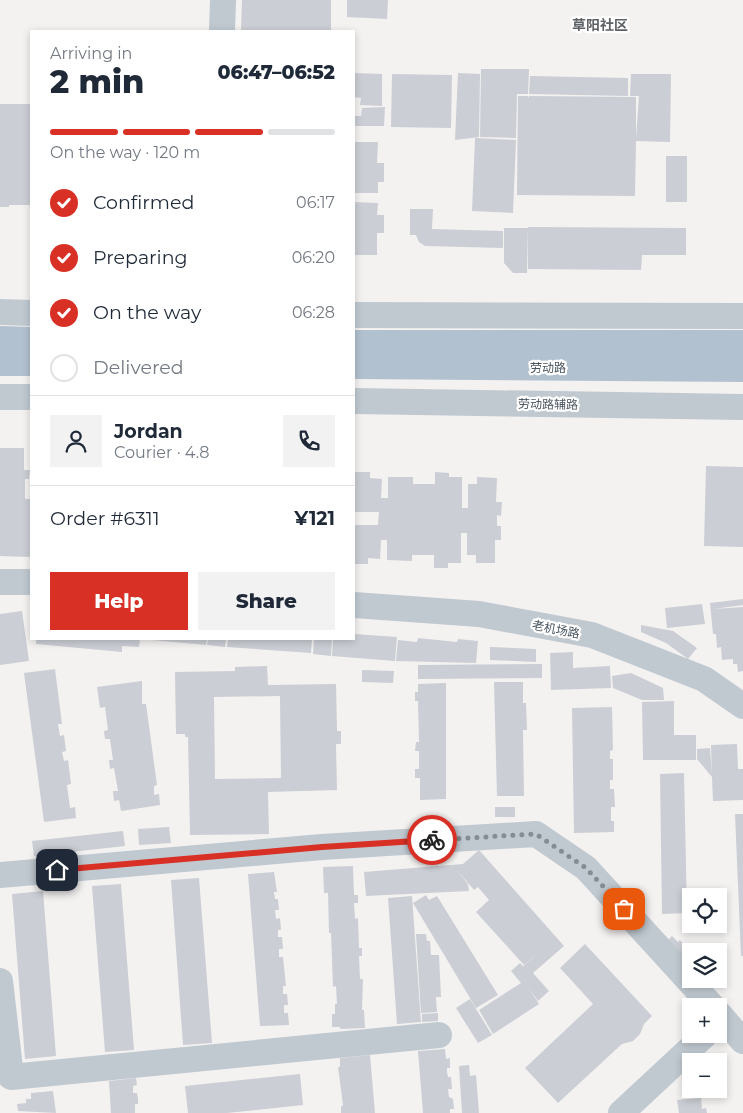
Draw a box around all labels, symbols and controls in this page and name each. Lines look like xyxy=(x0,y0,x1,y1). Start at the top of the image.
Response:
district label: 草阳社区 xyxy=(572,16,628,34)
text: Arriving in xyxy=(50,44,132,63)
text: 06:47–06:52 xyxy=(218,61,335,84)
text: 2 min xyxy=(50,62,144,101)
text: On the way · 120 m xyxy=(50,143,200,162)
icon: check xyxy=(50,189,78,217)
text: Confirmed xyxy=(93,191,194,214)
text: 06:17 xyxy=(296,193,335,212)
icon: check xyxy=(50,244,78,272)
text: Preparing xyxy=(93,246,188,269)
text: 06:20 xyxy=(292,248,335,267)
icon: check xyxy=(50,299,78,327)
text: On the way xyxy=(93,301,201,324)
text: 06:28 xyxy=(292,303,335,322)
text: Delivered xyxy=(93,356,184,379)
street label: 劳动路 xyxy=(530,360,566,375)
street label: 劳动路辅路 xyxy=(518,396,578,412)
button: person xyxy=(50,415,102,467)
button: phone xyxy=(283,415,335,467)
text: Jordan xyxy=(114,420,183,443)
text: Courier · 4.8 xyxy=(114,443,210,462)
text: Order #6311 xyxy=(50,507,160,530)
text: ¥121 xyxy=(294,507,335,530)
button: Help xyxy=(50,572,188,630)
button: Share xyxy=(198,572,335,630)
street label: 老机场路 xyxy=(531,617,581,641)
courier xyxy=(407,815,457,865)
icon: bike xyxy=(418,826,446,854)
pin xyxy=(36,849,78,891)
icon: home xyxy=(43,856,71,884)
pin xyxy=(603,888,645,930)
map controls xyxy=(682,888,727,1098)
button: locate xyxy=(682,888,727,933)
icon: bag xyxy=(610,895,638,923)
button: layers xyxy=(682,943,727,988)
button: + xyxy=(682,998,727,1043)
button: − xyxy=(682,1053,727,1098)

